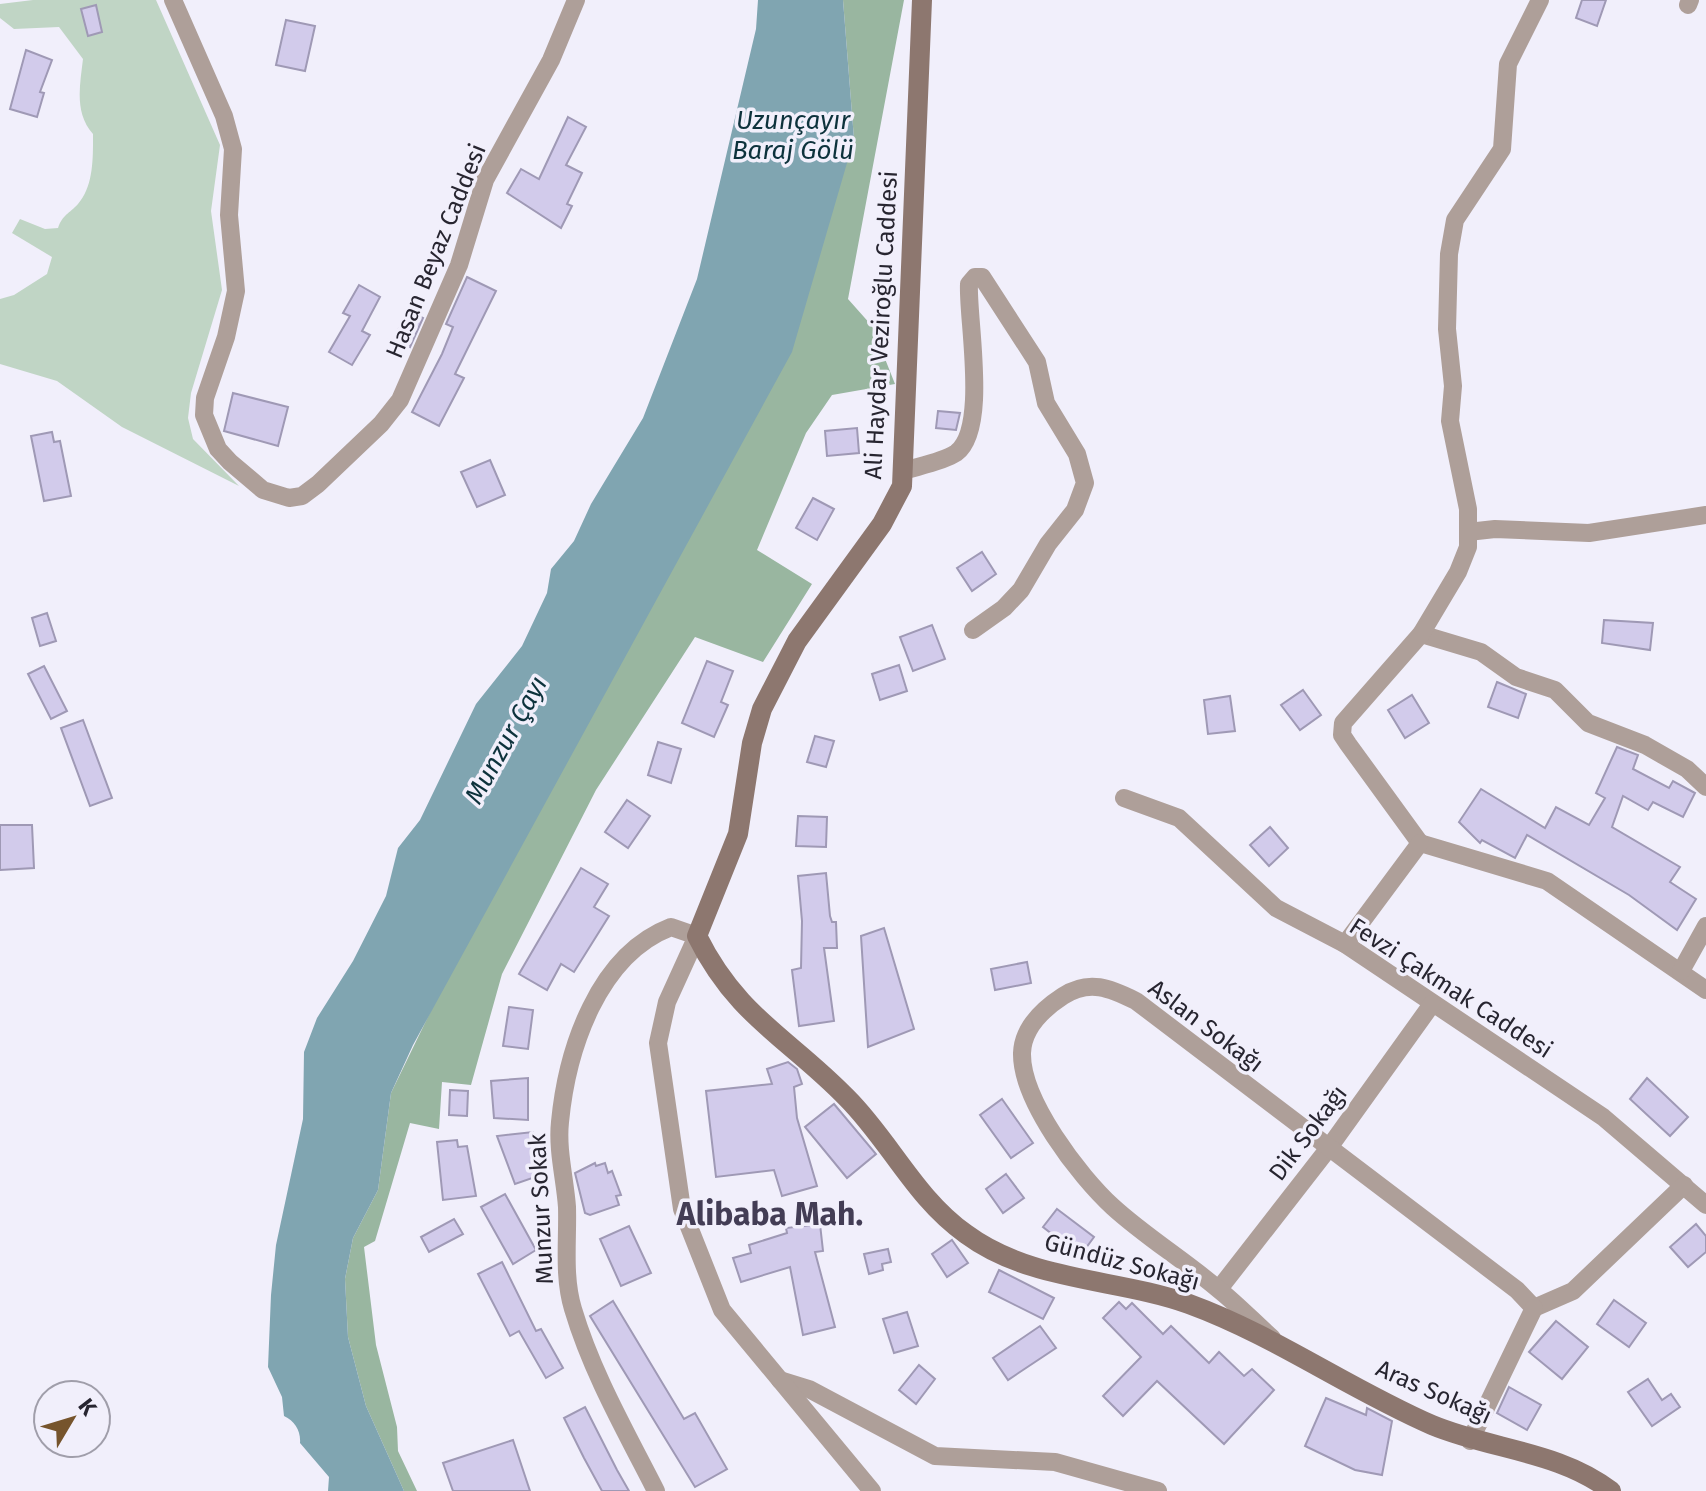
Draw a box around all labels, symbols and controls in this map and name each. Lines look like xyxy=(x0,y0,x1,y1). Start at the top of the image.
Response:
water label: Uzunçayır Baraj Gölü xyxy=(732,105,854,166)
street label: Hasan Beyaz Caddesi xyxy=(380,140,492,362)
street label: Ali Haydar Veziroğlu Caddesi xyxy=(859,170,903,480)
water label: Munzur Çayı xyxy=(458,671,554,809)
street label: Fevzi Çakmak Caddesi xyxy=(1344,912,1558,1064)
street label: Aslan Sokağı xyxy=(1143,974,1269,1078)
street label: Dik Sokağı xyxy=(1263,1080,1353,1186)
street label: Munzur Sokak xyxy=(523,1132,559,1285)
district label: Alibaba Mah. xyxy=(676,1195,863,1233)
street label: Gündüz Sokağı xyxy=(1041,1228,1203,1296)
street label: Aras Sokağı xyxy=(1372,1354,1496,1430)
north arrow xyxy=(32,1379,112,1459)
text: K xyxy=(72,1393,103,1422)

